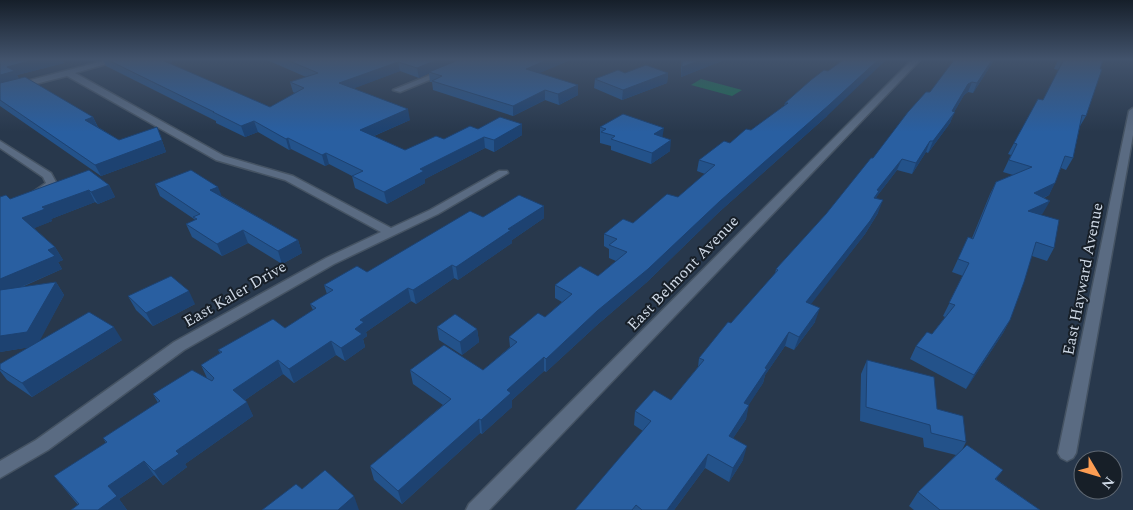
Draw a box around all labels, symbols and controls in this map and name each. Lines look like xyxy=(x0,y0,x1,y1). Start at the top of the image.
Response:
street label: East Hayward Avenue xyxy=(1056,201,1110,357)
street label: East Belmont Avenue xyxy=(622,210,744,336)
street label: East Kaler Drive xyxy=(179,255,291,333)
north arrow xyxy=(1073,450,1123,500)
text: N xyxy=(1096,472,1120,494)

